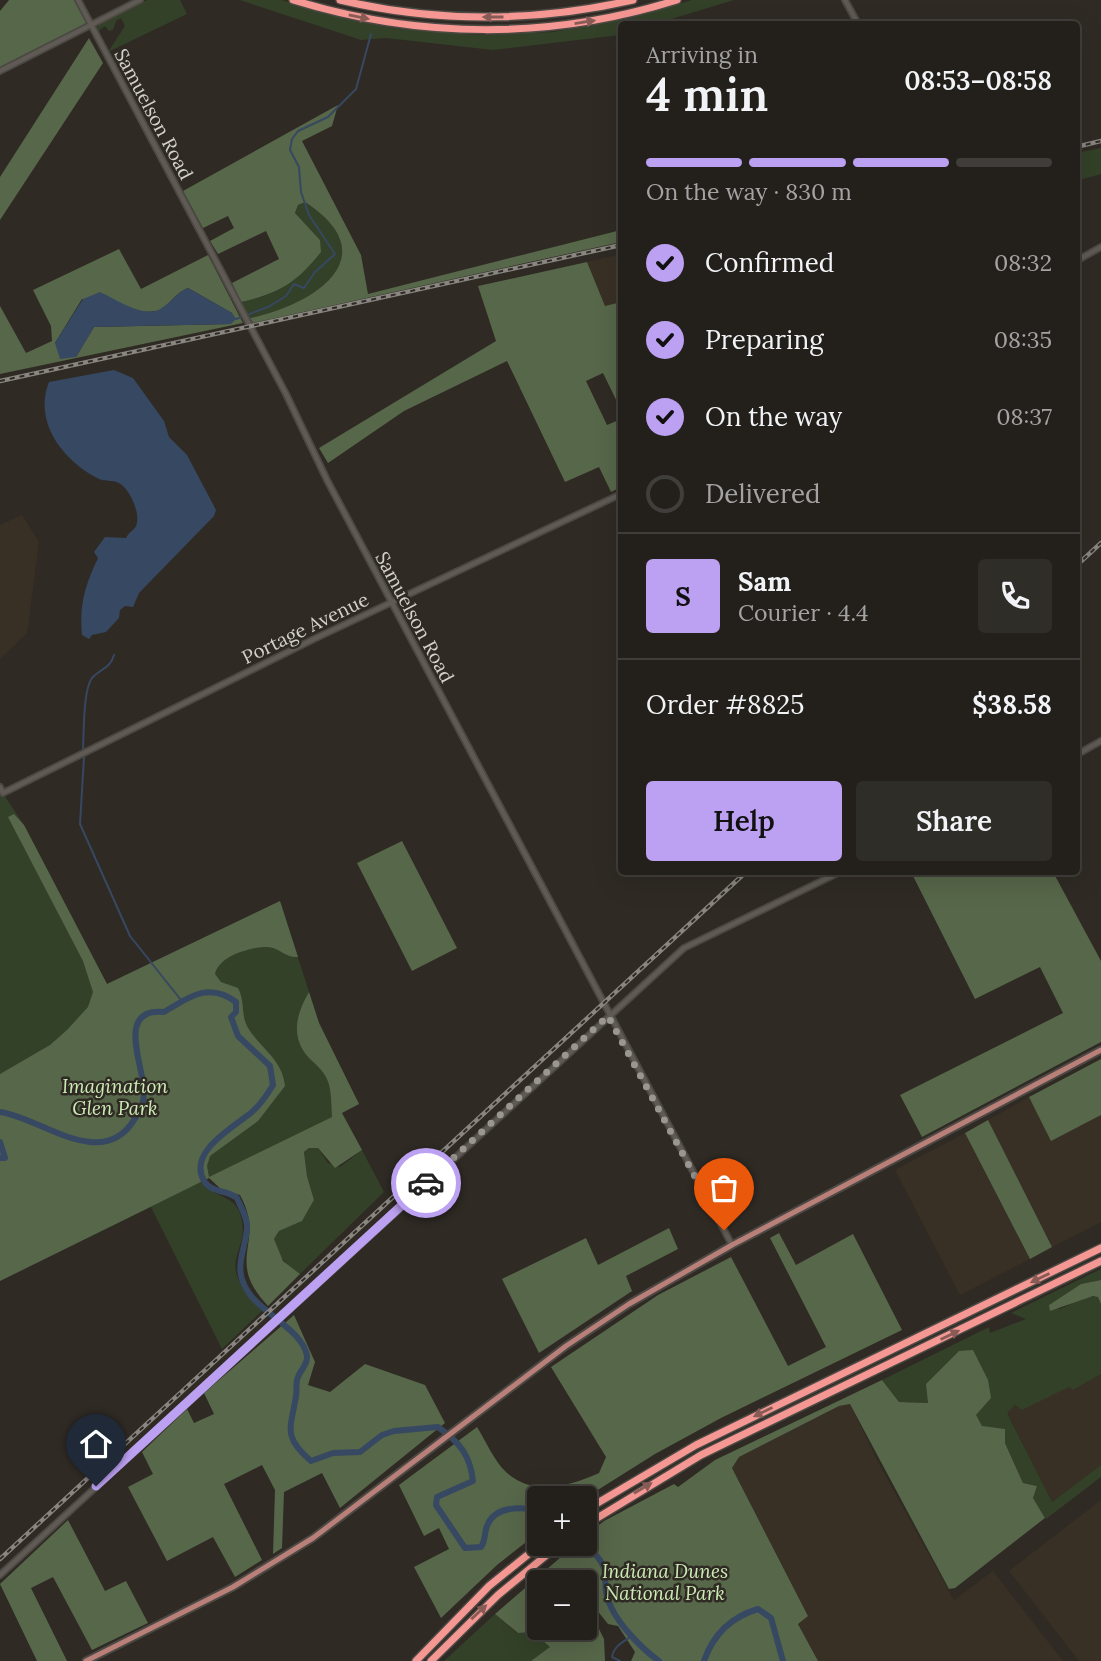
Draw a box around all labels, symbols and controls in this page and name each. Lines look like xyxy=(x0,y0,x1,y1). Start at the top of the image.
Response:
one-way arrow xyxy=(482,11,504,23)
one-way arrow xyxy=(348,12,370,23)
one-way arrow xyxy=(574,16,596,27)
text: Arriving in xyxy=(646,40,758,69)
street label: Samuelson Road xyxy=(109,44,199,184)
text: 08:53–08:58 xyxy=(904,64,1052,97)
text: 4 min xyxy=(646,65,768,124)
text: On the way · 830 m xyxy=(646,177,852,206)
icon: check xyxy=(646,244,684,282)
text: Confirmed xyxy=(705,246,834,279)
text: 08:32 xyxy=(994,248,1052,277)
icon: check xyxy=(646,321,684,359)
text: Preparing xyxy=(705,323,824,356)
text: 08:35 xyxy=(994,325,1052,354)
icon: check xyxy=(646,398,684,436)
text: On the way xyxy=(705,400,842,433)
text: 08:37 xyxy=(996,402,1052,431)
text: Delivered xyxy=(705,477,821,510)
street label: Samuelson Road xyxy=(370,547,460,687)
button: phone xyxy=(978,559,1052,633)
text: Sam xyxy=(738,565,791,598)
text: S xyxy=(675,580,691,613)
street label: Portage Avenue xyxy=(238,587,372,669)
text: Courier · 4.4 xyxy=(738,598,869,627)
text: Order #8825 xyxy=(646,688,804,721)
text: $38.58 xyxy=(972,688,1052,721)
button: Help xyxy=(646,781,842,861)
button: Share xyxy=(856,781,1052,861)
park label: Imagination Glen Park xyxy=(62,1074,168,1120)
courier xyxy=(391,1148,461,1218)
pin xyxy=(694,1158,754,1230)
icon: car xyxy=(407,1164,445,1202)
icon: bag xyxy=(705,1169,743,1207)
one-way arrow xyxy=(1030,1272,1050,1283)
one-way arrow xyxy=(940,1329,960,1340)
one-way arrow xyxy=(753,1406,773,1418)
pin xyxy=(66,1414,126,1486)
icon: home xyxy=(77,1425,115,1463)
one-way arrow xyxy=(633,1481,652,1494)
map controls xyxy=(527,1486,597,1640)
button: + xyxy=(527,1486,597,1556)
park label: Indiana Dunes National Park xyxy=(602,1559,728,1605)
button: − xyxy=(527,1570,597,1640)
one-way arrow xyxy=(470,1605,487,1621)

